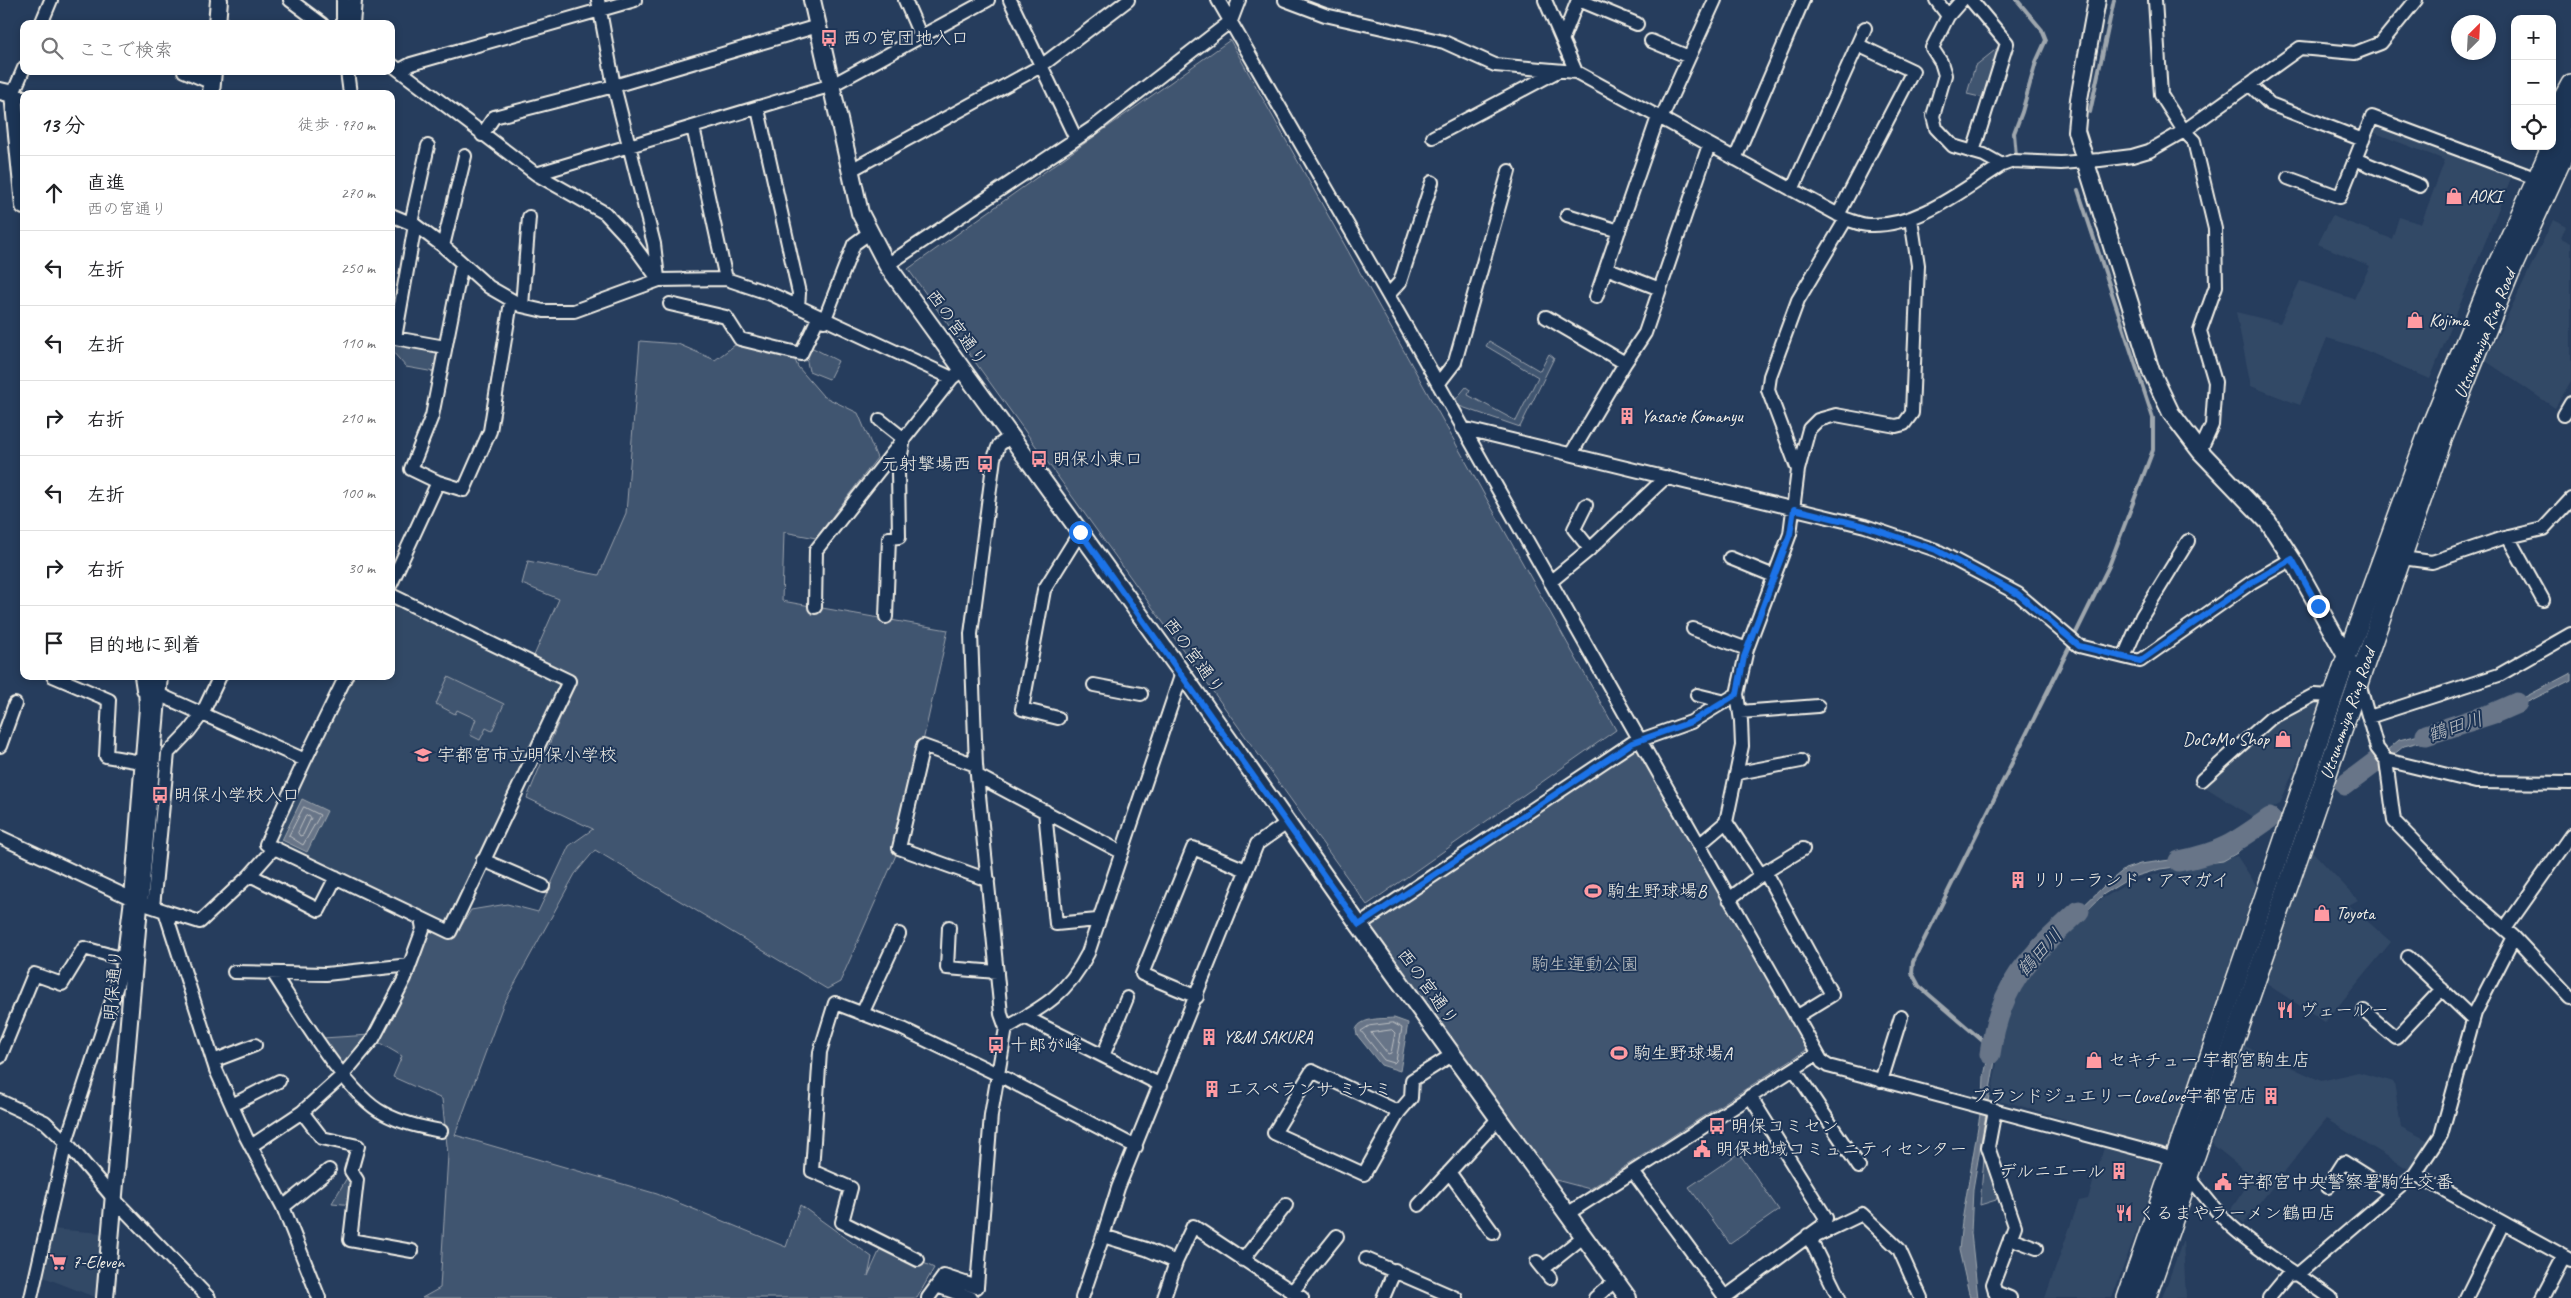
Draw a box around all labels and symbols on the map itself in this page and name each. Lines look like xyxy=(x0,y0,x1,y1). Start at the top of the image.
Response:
north arrow xyxy=(2451,15,2496,60)
place label: 西の宮団地入口 xyxy=(843,27,969,49)
bus stop icon: 西の宮団地入口 xyxy=(819,28,839,48)
place label: AOKI xyxy=(2468,185,2506,207)
shop icon: AOKI xyxy=(2444,186,2464,206)
street label: Utsunomiya Ring Road xyxy=(2449,263,2522,401)
street label: 西の宮通り xyxy=(922,285,992,371)
place label: Kojima xyxy=(2429,309,2470,331)
shop icon: Kojima xyxy=(2405,310,2425,330)
place label: Yasasie Komanyu xyxy=(1641,405,1744,427)
building icon: Yasasie Komanyu xyxy=(1617,406,1637,426)
place label: 明保小東口 xyxy=(1053,448,1143,470)
bus stop icon: 明保小東口 xyxy=(1029,449,1049,469)
place label: 元射撃場西 xyxy=(881,453,971,475)
bus stop icon: 元射撃場西 xyxy=(975,454,995,474)
route start xyxy=(1069,521,1092,544)
route end xyxy=(2307,595,2330,618)
street label: 西の宮通り xyxy=(1159,613,1229,699)
street label: Utsunomiya Ring Road xyxy=(2315,643,2381,782)
water label: 鶴田川 xyxy=(2424,707,2486,747)
place label: DoCoMo Shop xyxy=(2183,728,2270,750)
shop icon: DoCoMo Shop xyxy=(2273,729,2293,749)
place label: 宇都宮市立明保小学校 xyxy=(437,744,617,766)
school or university icon: 宇都宮市立明保小学校 xyxy=(413,745,433,765)
place label: 明保小学校入口 xyxy=(174,784,300,806)
bus stop icon: 明保小学校入口 xyxy=(150,785,170,805)
place label: リリーランド・アマガイ xyxy=(2032,869,2229,891)
building icon: リリーランド・アマガイ xyxy=(2008,870,2028,890)
place label: 駒生野球場B xyxy=(1607,880,1708,902)
sports icon: 駒生野球場B xyxy=(1583,881,1603,901)
place label: Toyota xyxy=(2336,902,2376,924)
shop icon: Toyota xyxy=(2312,903,2332,923)
water label: 鶴田川 xyxy=(2012,924,2068,982)
street label: 西の宮通り xyxy=(1393,944,1463,1030)
street label: 明保通り xyxy=(99,948,127,1022)
park label: 駒生運動公園 xyxy=(1531,953,1639,975)
place label: ヴェールー xyxy=(2299,999,2389,1021)
restaurant icon: ヴェールー xyxy=(2275,1000,2295,1020)
place label: Y&M SAKURA xyxy=(1223,1026,1314,1048)
building icon: Y&M SAKURA xyxy=(1199,1027,1219,1047)
place label: 十郎が峰 xyxy=(1010,1034,1082,1056)
bus stop icon: 十郎が峰 xyxy=(986,1035,1006,1055)
place label: 駒生野球場A xyxy=(1633,1042,1733,1064)
sports icon: 駒生野球場A xyxy=(1609,1043,1629,1063)
place label: セキチュー 宇都宮駒生店 xyxy=(2108,1049,2310,1071)
shop icon: セキチュー 宇都宮駒生店 xyxy=(2084,1050,2104,1070)
place label: エスペランサ ミナミ xyxy=(1226,1078,1392,1100)
building icon: エスペランサ ミナミ xyxy=(1202,1079,1222,1099)
place label: ブランドジュエリーLoveLove宇都宮店 xyxy=(1971,1085,2257,1107)
building icon: ブランドジュエリーLoveLove宇都宮店 xyxy=(2261,1086,2281,1106)
place label: 明保コミセン xyxy=(1731,1115,1839,1137)
bus stop icon: 明保コミセン xyxy=(1707,1116,1727,1136)
place label: 明保地域コミュニティセンター xyxy=(1716,1138,1967,1160)
public building icon: 明保地域コミュニティセンター xyxy=(1692,1139,1712,1159)
place label: デルニエール xyxy=(1999,1160,2105,1182)
building icon: デルニエール xyxy=(2109,1161,2129,1181)
place label: 宇都宮中央警察署駒生交番 xyxy=(2237,1171,2453,1193)
public building icon: 宇都宮中央警察署駒生交番 xyxy=(2213,1172,2233,1192)
place label: くるまやラーメン鶴田店 xyxy=(2138,1202,2336,1224)
restaurant icon: くるまやラーメン鶴田店 xyxy=(2114,1203,2134,1223)
place label: 7-Eleven xyxy=(72,1251,125,1273)
supermarket icon: 7-Eleven xyxy=(48,1252,68,1272)

